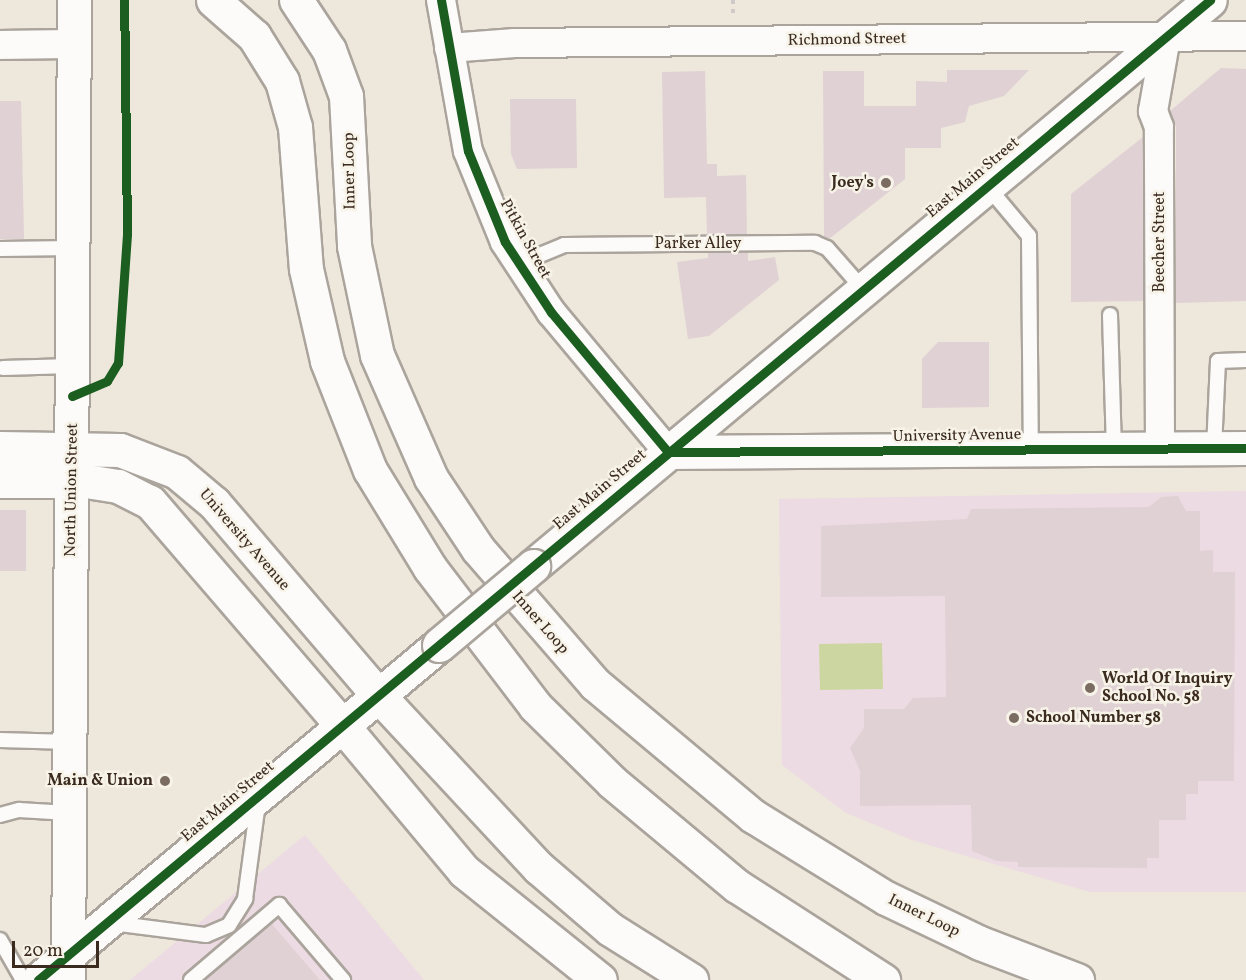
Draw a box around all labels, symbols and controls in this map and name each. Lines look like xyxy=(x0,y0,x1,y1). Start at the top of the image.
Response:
street label: Richmond Street xyxy=(788,29,906,51)
street label: Inner Loop xyxy=(340,132,360,210)
street label: East Main Street xyxy=(923,133,1023,223)
place label: Joey's xyxy=(832,173,874,193)
marker: Joey's xyxy=(879,176,893,190)
street label: Beecher Street xyxy=(1150,192,1170,292)
street label: Pitkin Street xyxy=(495,196,555,282)
street label: Parker Alley xyxy=(655,234,741,254)
street label: North Union Street xyxy=(61,423,83,557)
street label: University Avenue xyxy=(892,425,1022,447)
street label: East Main Street xyxy=(550,445,650,535)
street label: University Avenue xyxy=(194,485,294,595)
street label: Inner Loop xyxy=(507,587,573,659)
place label: World Of Inquiry School No. 58 xyxy=(1102,669,1231,707)
marker: World Of Inquiry School No. 58 xyxy=(1083,681,1097,695)
place label: School Number 58 xyxy=(1026,708,1161,728)
marker: School Number 58 xyxy=(1007,711,1021,725)
street label: East Main Street xyxy=(178,757,278,847)
place label: Main & Union xyxy=(47,771,153,791)
marker: Main & Union xyxy=(158,774,172,788)
street label: Inner Loop xyxy=(885,890,963,942)
scale bar xyxy=(15,929,102,967)
text: 20 m xyxy=(23,939,63,964)

